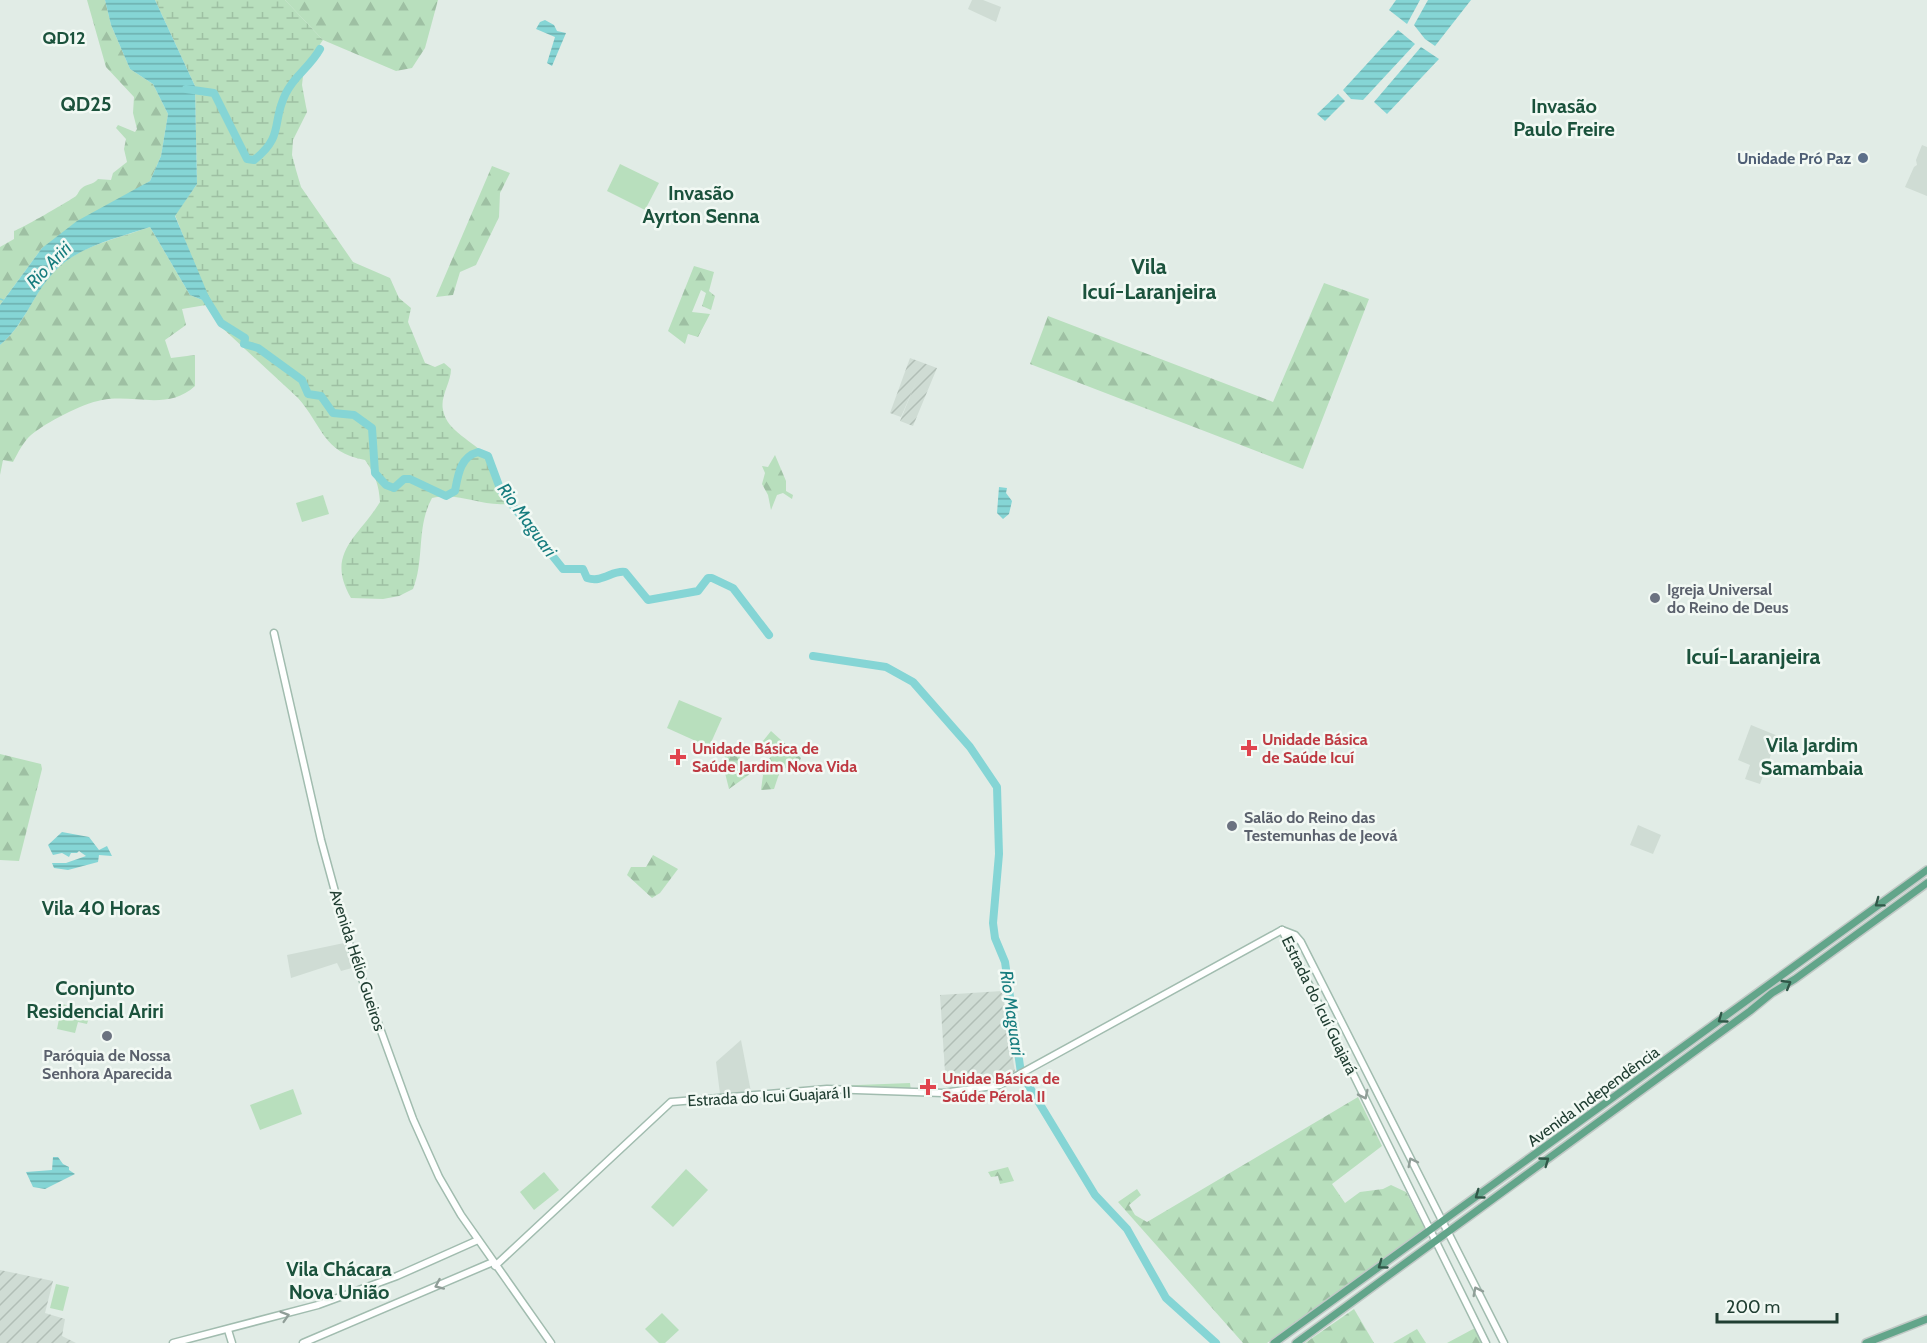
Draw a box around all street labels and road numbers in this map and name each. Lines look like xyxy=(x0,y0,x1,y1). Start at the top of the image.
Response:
street label: Avenida Hélio Gueiros xyxy=(326,887,389,1034)
street label: Estrada do Icuí Guajará xyxy=(1278,933,1361,1078)
street label: Avenida Independência xyxy=(1524,1042,1663,1151)
street label: Estrada do Icui Guajará II xyxy=(687,1083,851,1110)

